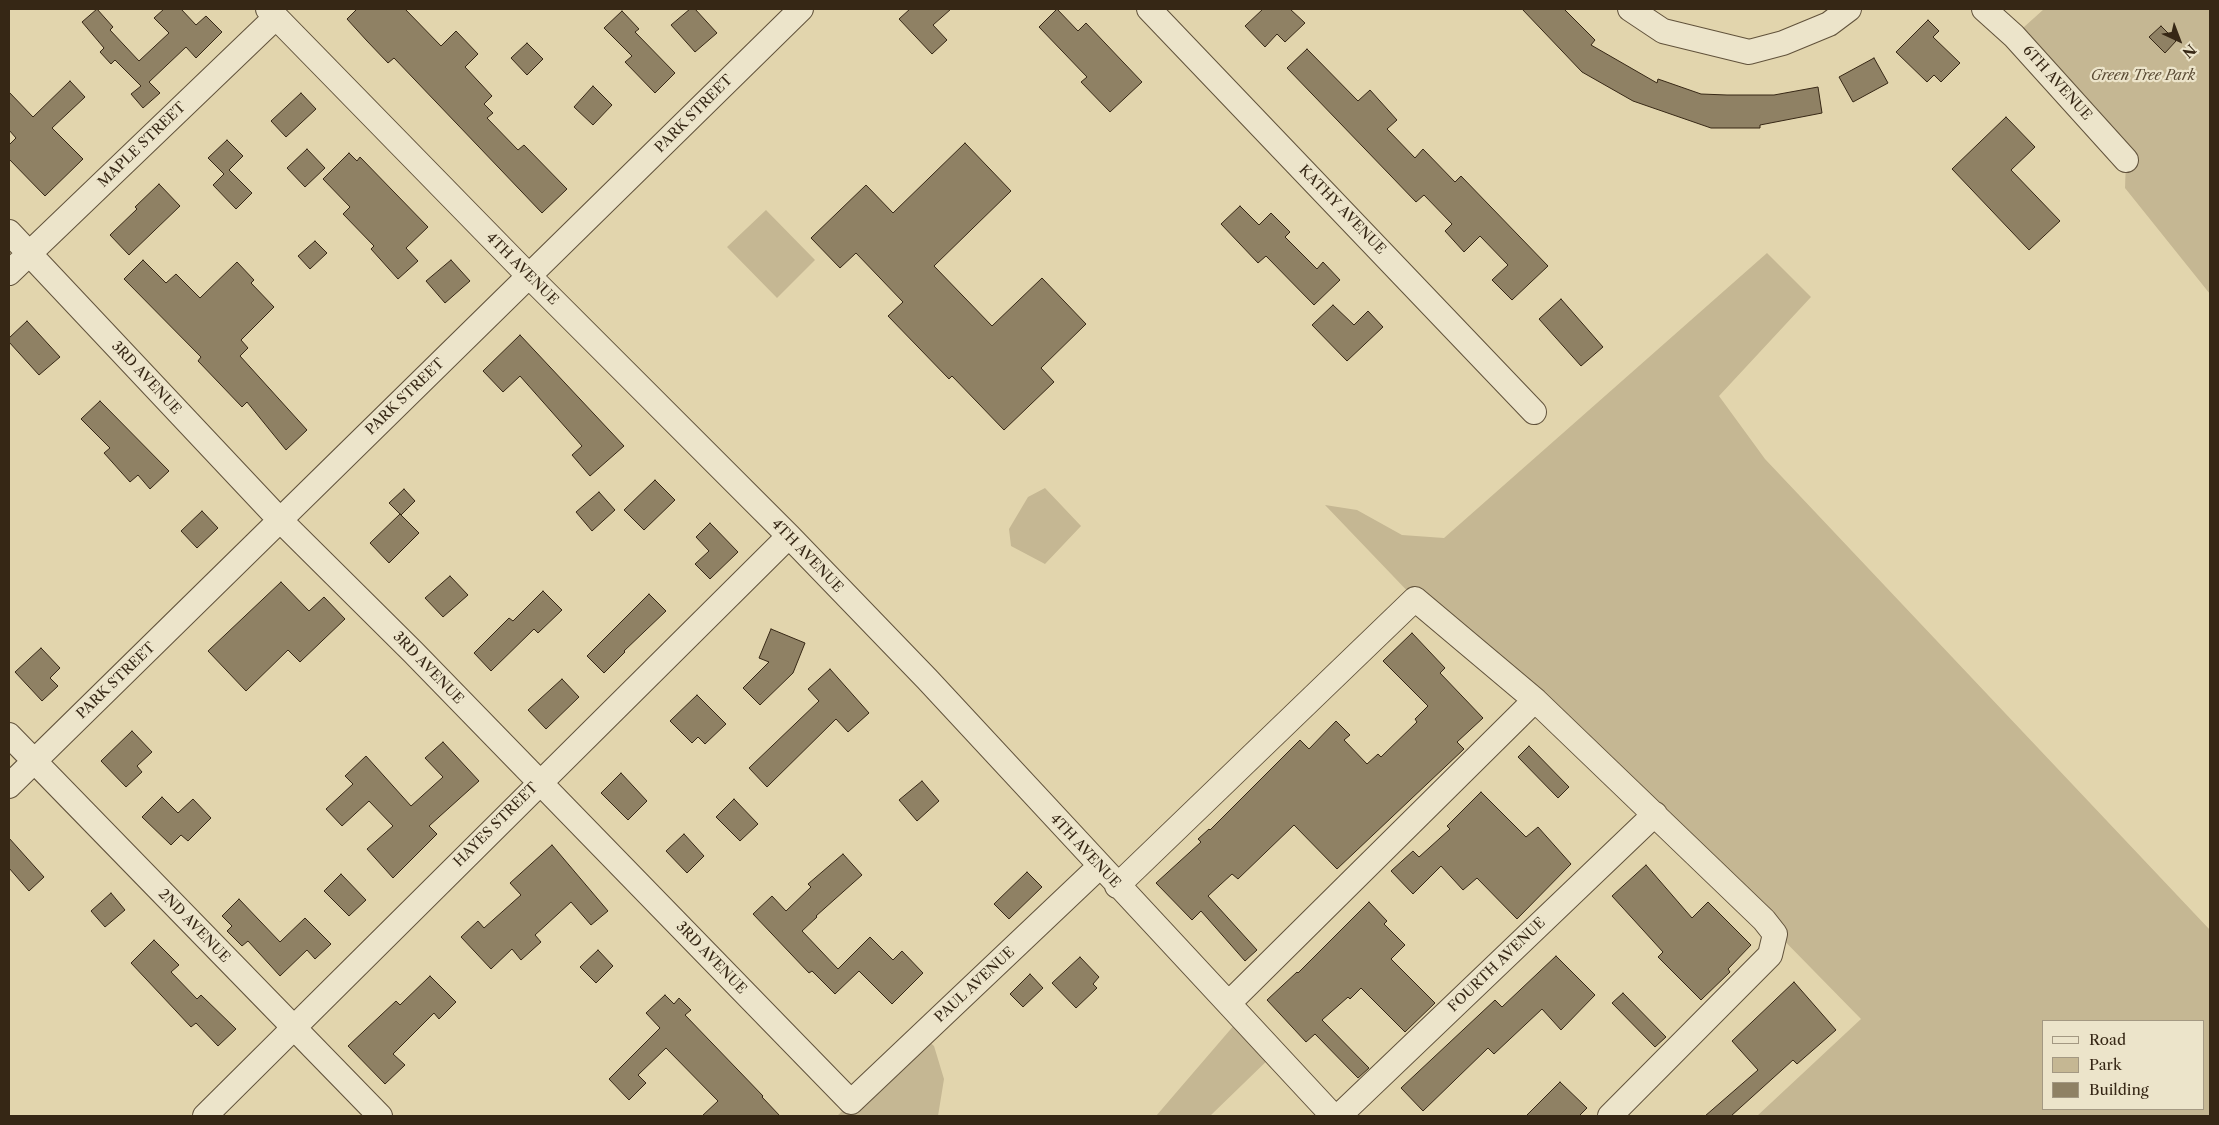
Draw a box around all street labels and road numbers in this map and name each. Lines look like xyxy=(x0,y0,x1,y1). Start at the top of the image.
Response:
street label: 6TH AVENUE xyxy=(2019,42,2095,124)
street label: PARK STREET xyxy=(652,72,736,156)
street label: MAPLE STREET xyxy=(95,99,189,191)
street label: KATHY AVENUE xyxy=(1295,162,1389,258)
street label: 4TH AVENUE xyxy=(482,229,562,309)
street label: 3RD AVENUE xyxy=(108,338,184,418)
street label: PARK STREET xyxy=(362,355,448,439)
street label: 4TH AVENUE xyxy=(768,516,846,596)
street label: 3RD AVENUE xyxy=(389,628,467,708)
street label: PARK STREET xyxy=(73,639,159,723)
street label: HAYES STREET xyxy=(451,780,541,870)
street label: 4TH AVENUE xyxy=(1046,810,1124,892)
street label: 2ND AVENUE xyxy=(155,886,233,966)
street label: FOURTH AVENUE xyxy=(1445,914,1549,1016)
street label: 3RD AVENUE xyxy=(672,918,750,998)
street label: PAUL AVENUE xyxy=(932,944,1018,1026)

